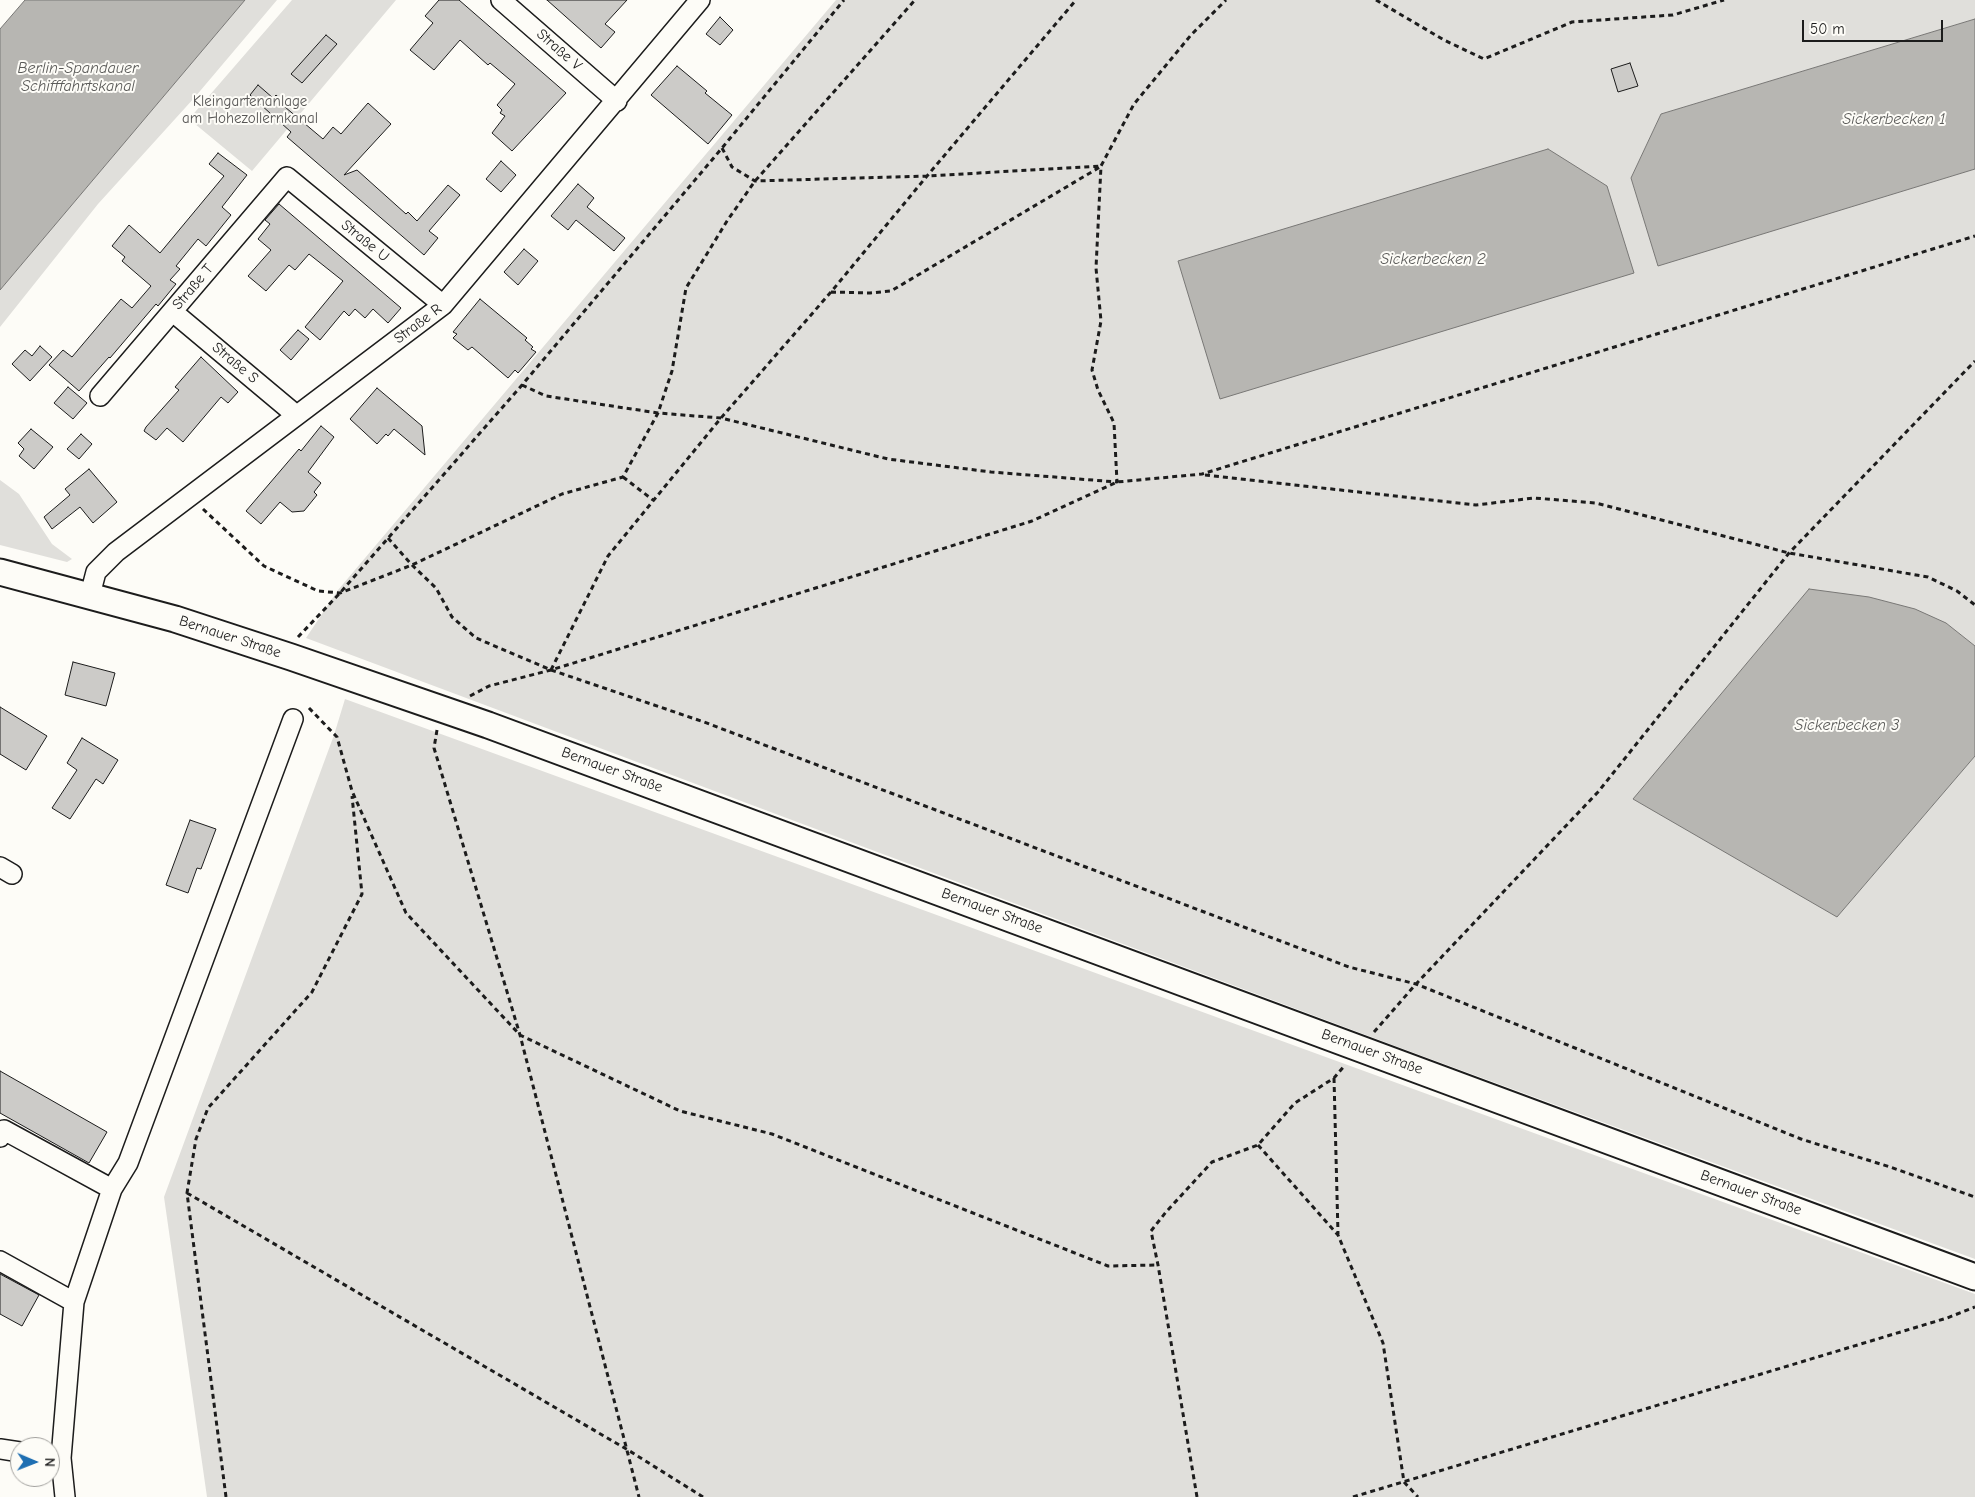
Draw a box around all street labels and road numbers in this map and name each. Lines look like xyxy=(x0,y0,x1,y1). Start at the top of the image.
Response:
street label: Straße V xyxy=(533,25,585,75)
street label: Straße U xyxy=(337,216,393,266)
street label: Straße T xyxy=(169,260,217,314)
street label: Straße R xyxy=(390,300,446,348)
street label: Straße S xyxy=(208,339,262,387)
street label: Bernauer Straße xyxy=(177,612,283,662)
street label: Bernauer Straße xyxy=(559,743,665,797)
street label: Bernauer Straße xyxy=(939,884,1045,938)
street label: Bernauer Straße xyxy=(1319,1025,1425,1079)
street label: Bernauer Straße xyxy=(1698,1166,1804,1220)

